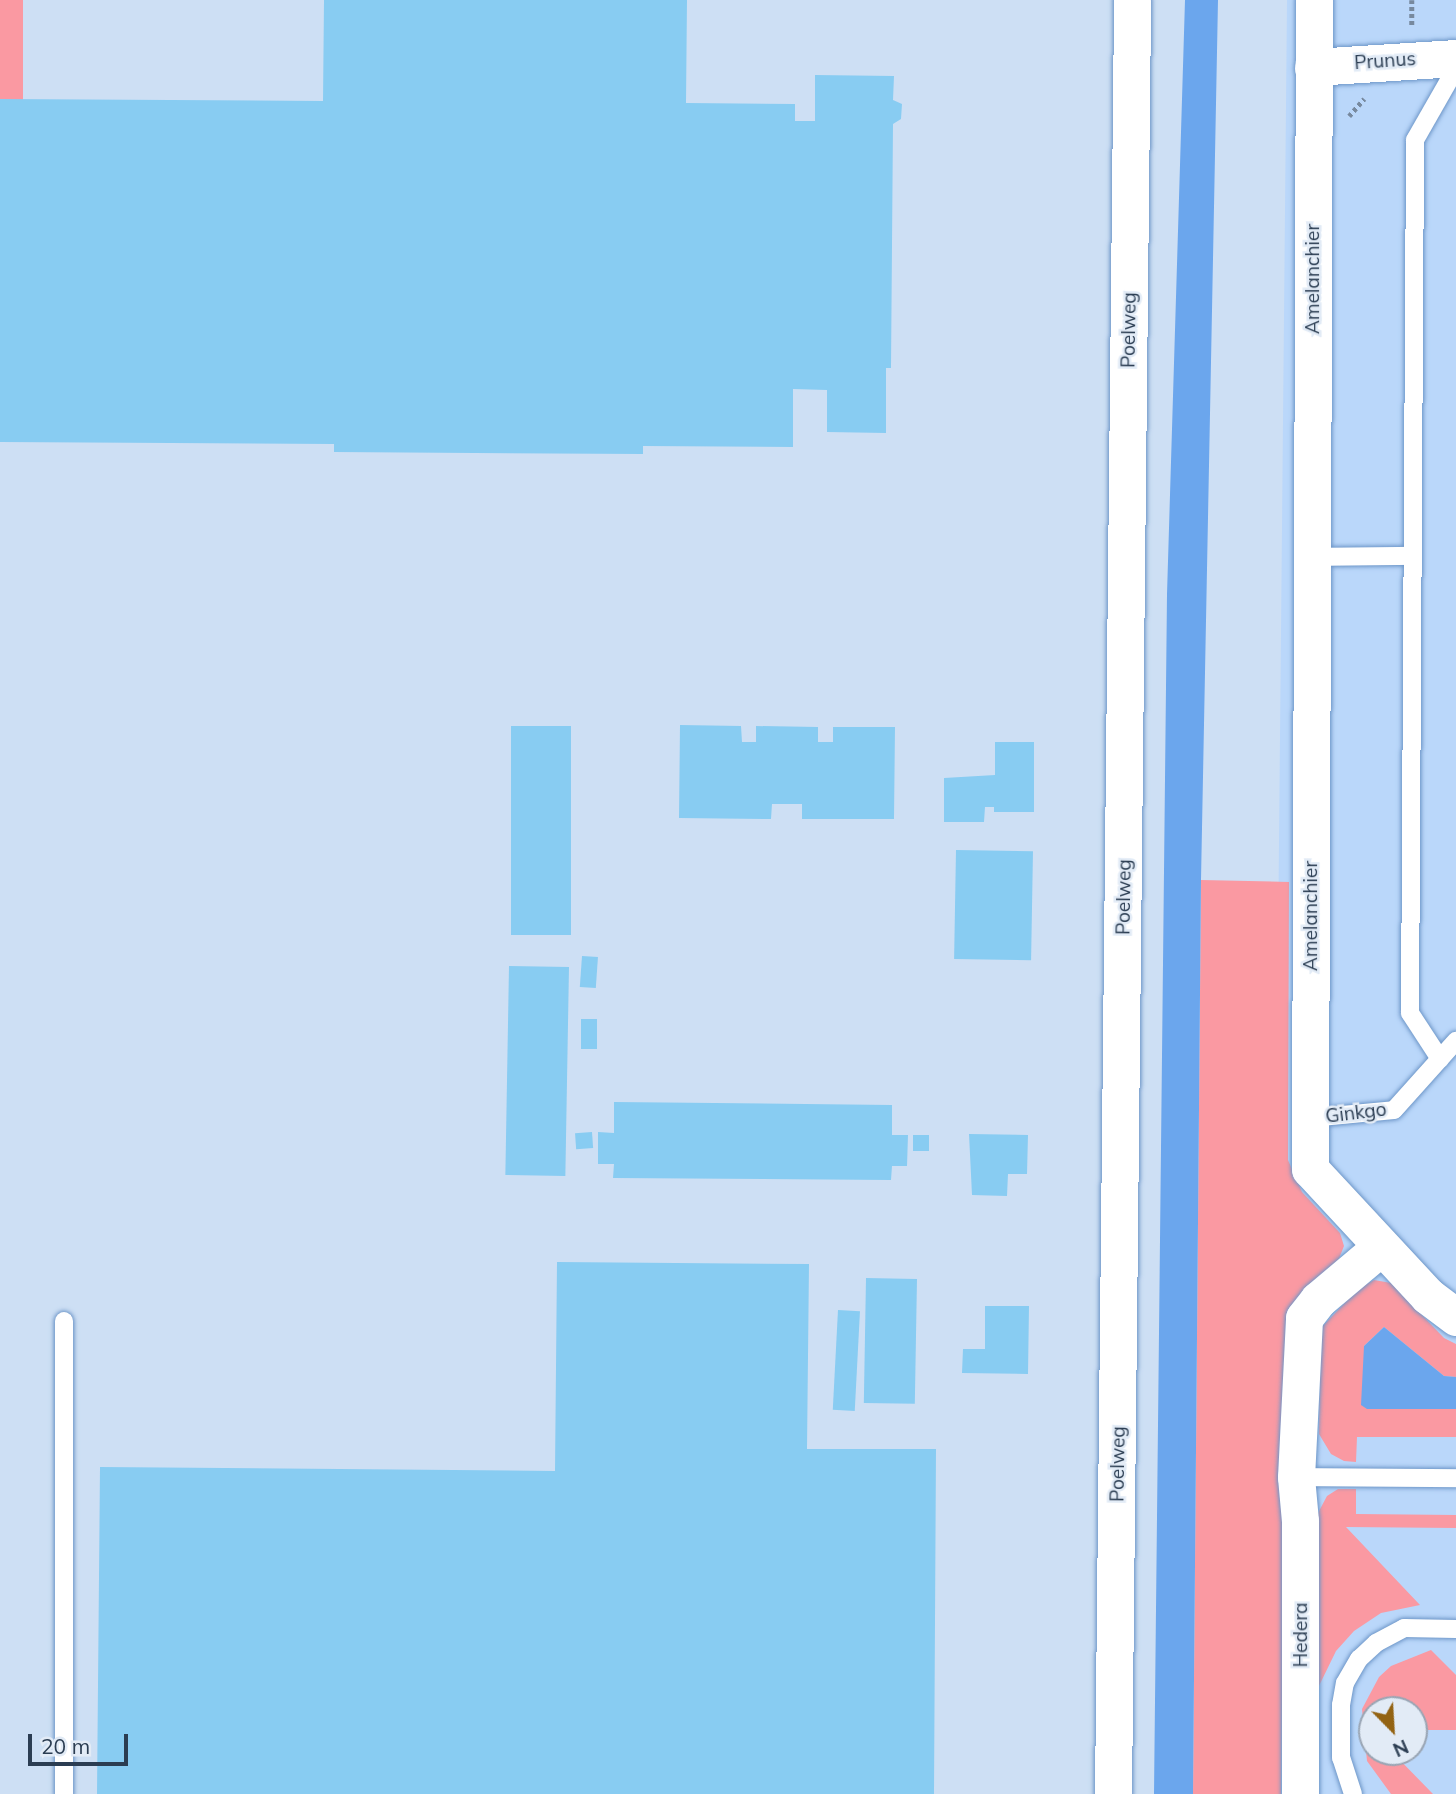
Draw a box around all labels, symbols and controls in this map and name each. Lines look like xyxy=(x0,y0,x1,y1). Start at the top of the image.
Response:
street label: Prunus xyxy=(1353,47,1417,75)
street label: Amelanchier xyxy=(1302,224,1324,334)
street label: Poelweg xyxy=(1117,292,1141,368)
street label: Poelweg xyxy=(1112,859,1136,935)
street label: Amelanchier xyxy=(1300,861,1322,971)
street label: Ginkgo xyxy=(1324,1098,1388,1128)
street label: Poelweg xyxy=(1106,1426,1130,1502)
street label: Hedera xyxy=(1290,1603,1312,1667)
north arrow xyxy=(1358,1696,1428,1766)
scale bar xyxy=(32,1720,131,1764)
text: 20 m xyxy=(41,1733,90,1759)
text: N xyxy=(1389,1734,1412,1762)

